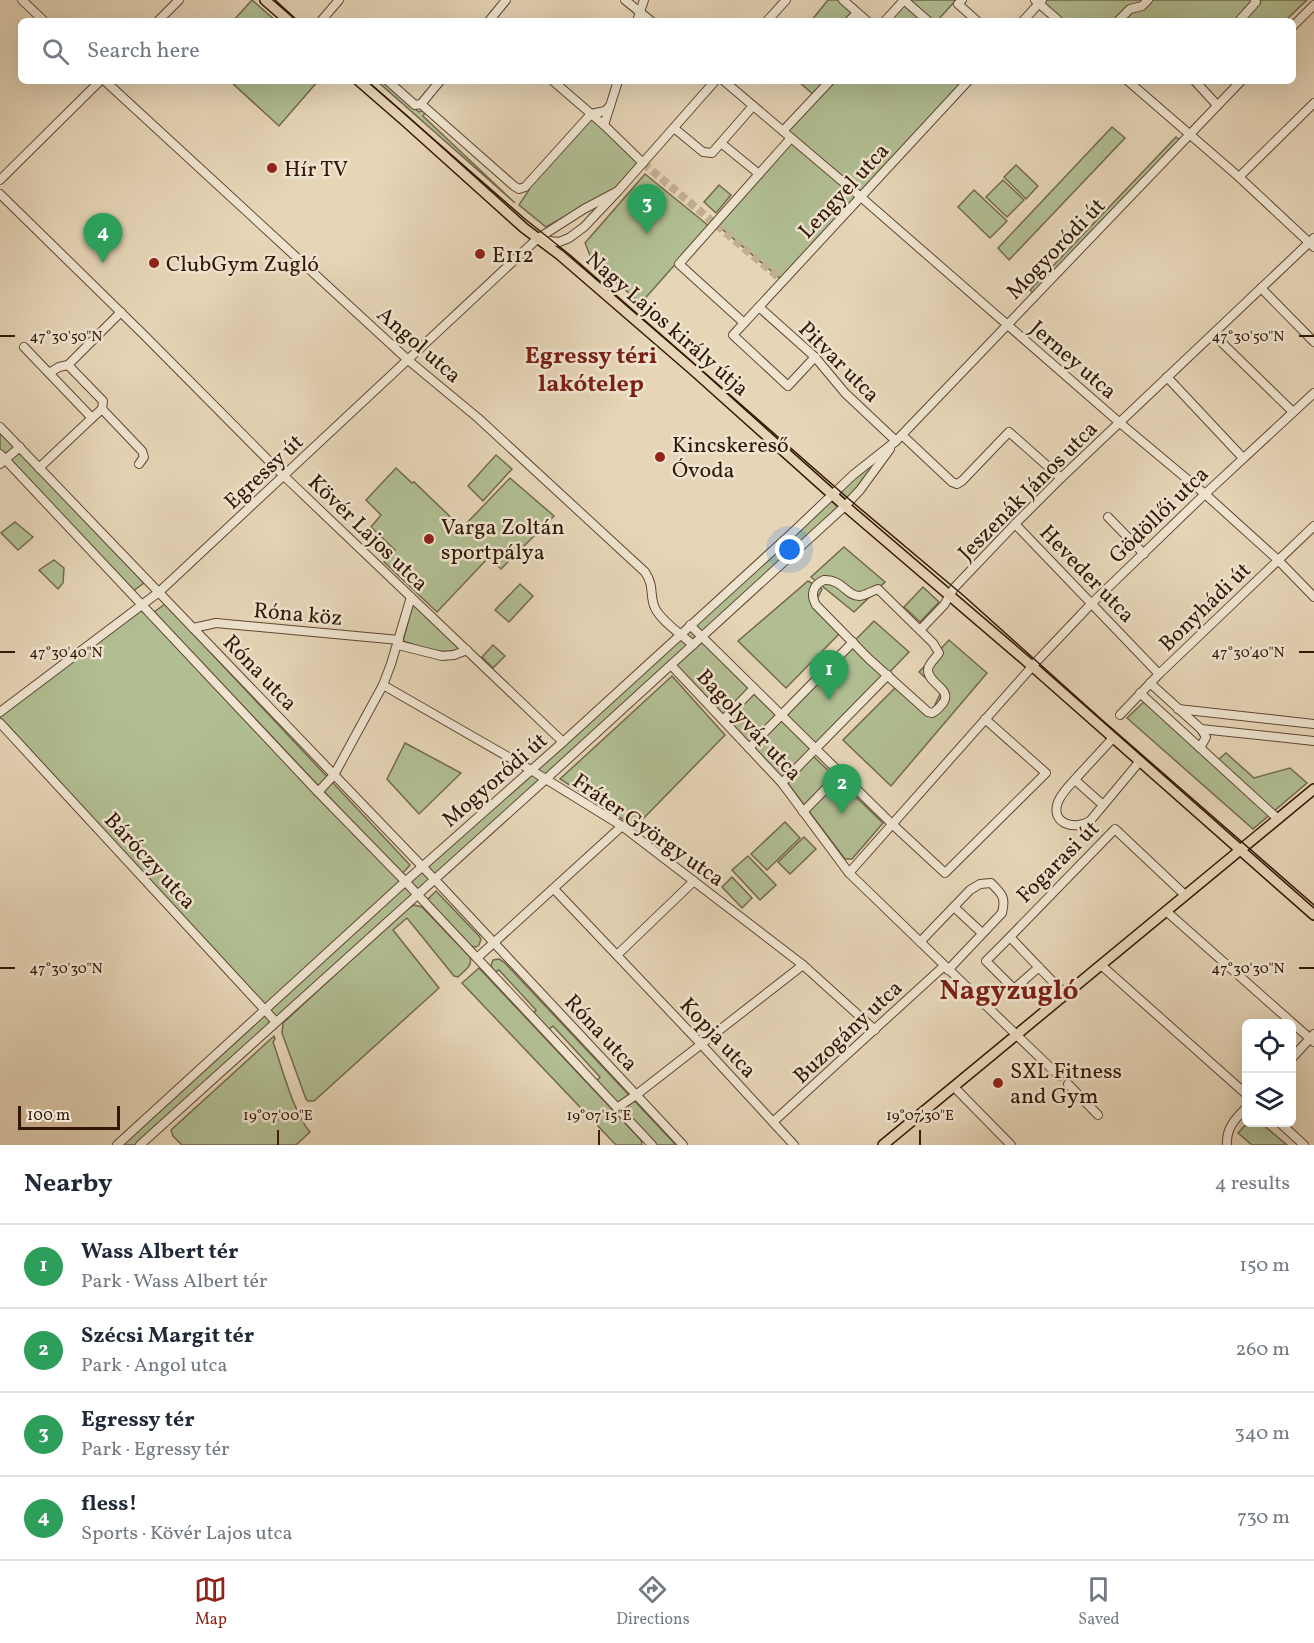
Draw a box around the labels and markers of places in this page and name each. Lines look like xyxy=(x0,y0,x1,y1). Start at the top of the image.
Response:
place label: Hír TV xyxy=(284,155,348,186)
marker: Hír TV xyxy=(265,161,279,175)
pin: 3 xyxy=(628,184,666,234)
pin: 4 xyxy=(84,214,122,263)
place label: E112 xyxy=(492,241,534,272)
marker: E112 xyxy=(473,247,487,261)
place label: ClubGym Zugló xyxy=(166,250,319,281)
marker: ClubGym Zugló xyxy=(147,256,161,270)
place label: Kincskereső Óvoda xyxy=(672,431,789,487)
marker: Kincskereső Óvoda xyxy=(653,450,667,464)
place label: Varga Zoltán sportpálya xyxy=(441,513,565,569)
marker: Varga Zoltán sportpálya xyxy=(422,532,436,546)
pin: 1 xyxy=(810,650,848,700)
pin: 2 xyxy=(822,764,862,814)
place label: SXL Fitness and Gym xyxy=(1010,1057,1122,1113)
marker: SXL Fitness and Gym xyxy=(991,1076,1005,1090)

